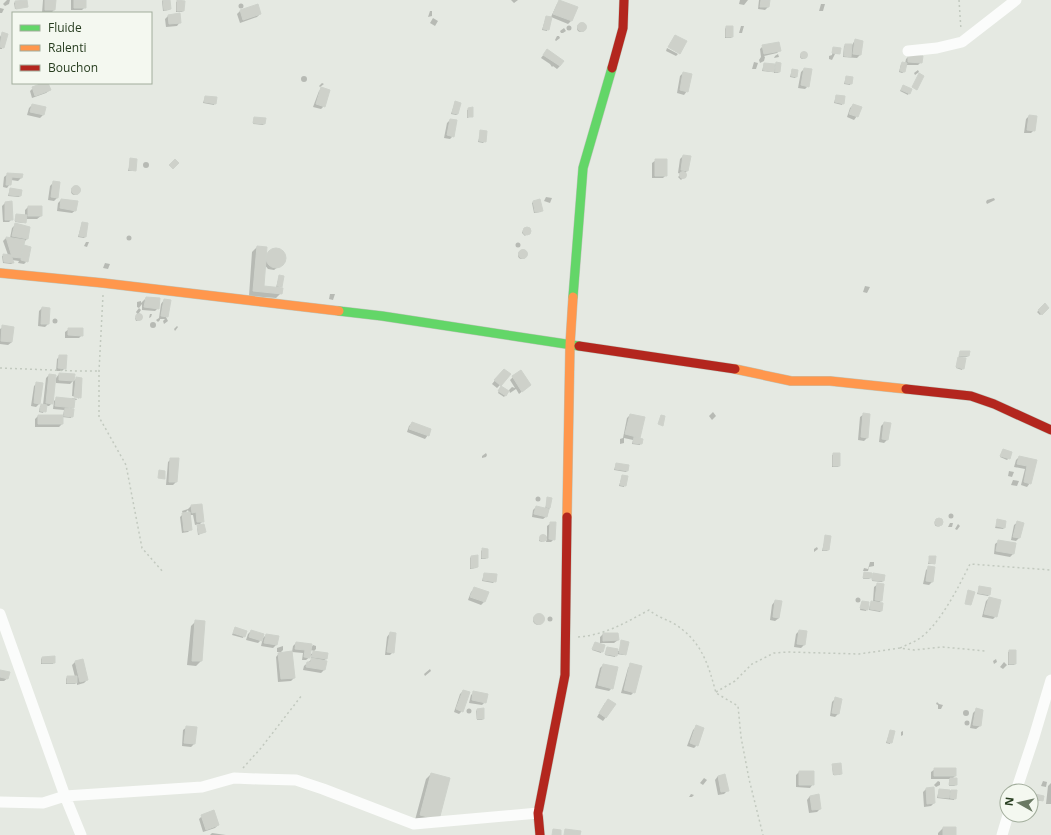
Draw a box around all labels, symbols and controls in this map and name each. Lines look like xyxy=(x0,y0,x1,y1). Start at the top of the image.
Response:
legend xyxy=(12,12,152,84)
text: Fluide xyxy=(48,19,82,36)
text: Ralenti xyxy=(48,39,87,56)
text: Bouchon xyxy=(48,59,98,76)
north arrow xyxy=(999,783,1039,823)
text: N xyxy=(1001,796,1017,807)

